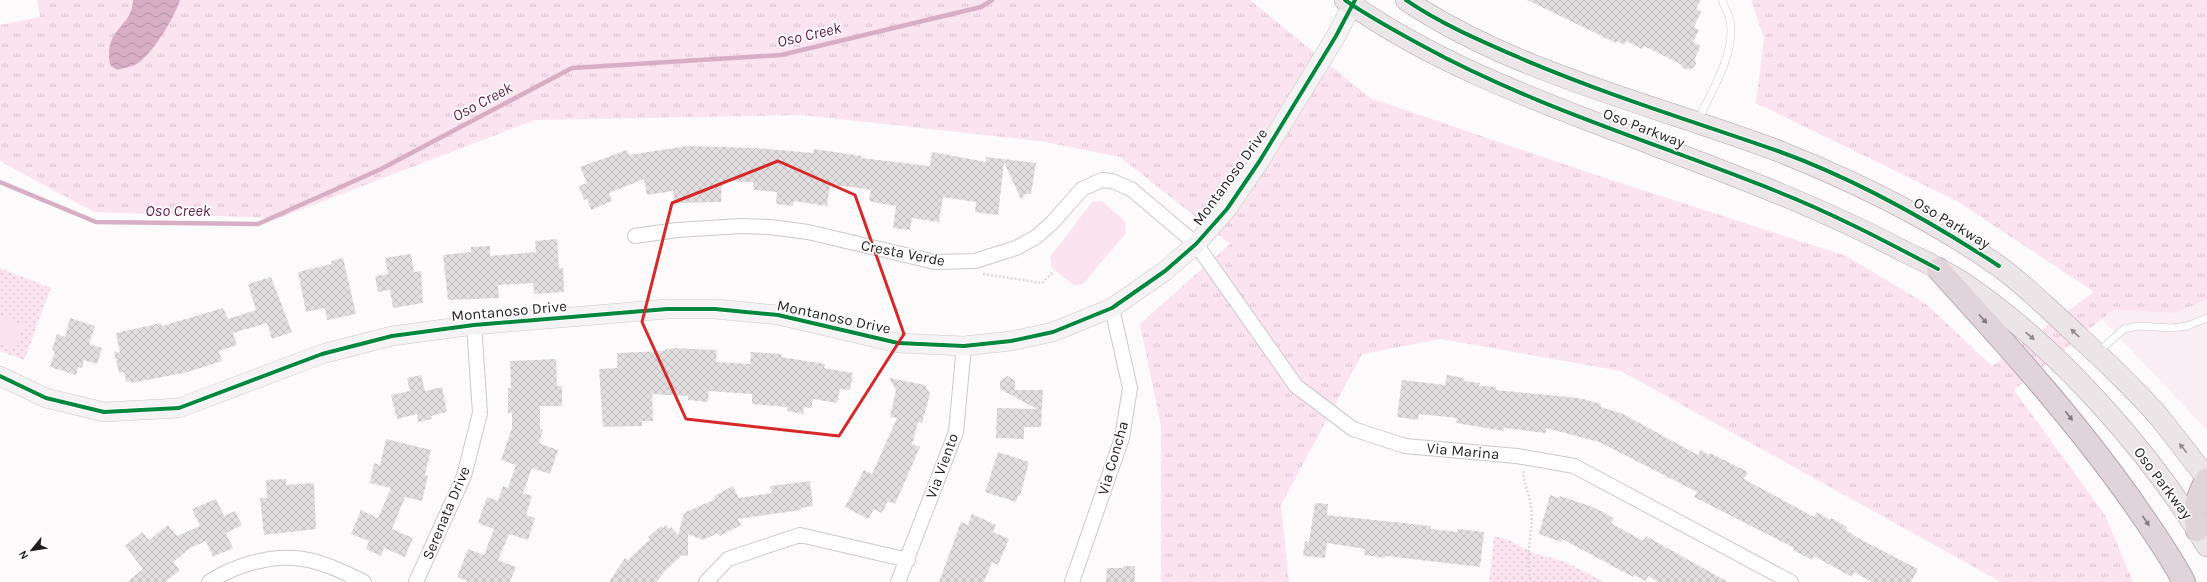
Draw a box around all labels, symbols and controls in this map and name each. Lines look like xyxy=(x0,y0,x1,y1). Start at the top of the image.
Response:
water label: Oso Creek xyxy=(775,18,844,51)
water label: Oso Creek xyxy=(449,77,516,125)
street label: Oso Parkway xyxy=(1601,104,1687,152)
street label: Montanoso Drive xyxy=(1189,125,1271,229)
street label: Oso Parkway xyxy=(1911,193,1993,253)
water label: Oso Creek xyxy=(145,201,212,220)
street label: Cresta Verde xyxy=(859,236,947,270)
street label: Montanoso Drive xyxy=(776,296,892,338)
street label: Montanoso Drive xyxy=(451,297,567,325)
one-way arrow xyxy=(1978,314,1988,324)
one-way arrow xyxy=(2070,328,2080,338)
one-way arrow xyxy=(2025,331,2035,341)
one-way arrow xyxy=(2065,411,2074,422)
street label: Via Concha xyxy=(1094,419,1132,497)
street label: Via Viento xyxy=(922,431,962,501)
street label: Via Marina xyxy=(1426,439,1500,463)
one-way arrow xyxy=(2179,442,2187,453)
street label: Oso Parkway xyxy=(2130,443,2196,523)
street label: Serenata Drive xyxy=(418,464,474,562)
one-way arrow xyxy=(2142,516,2150,526)
north arrow xyxy=(12,530,52,570)
text: N xyxy=(16,548,31,561)

